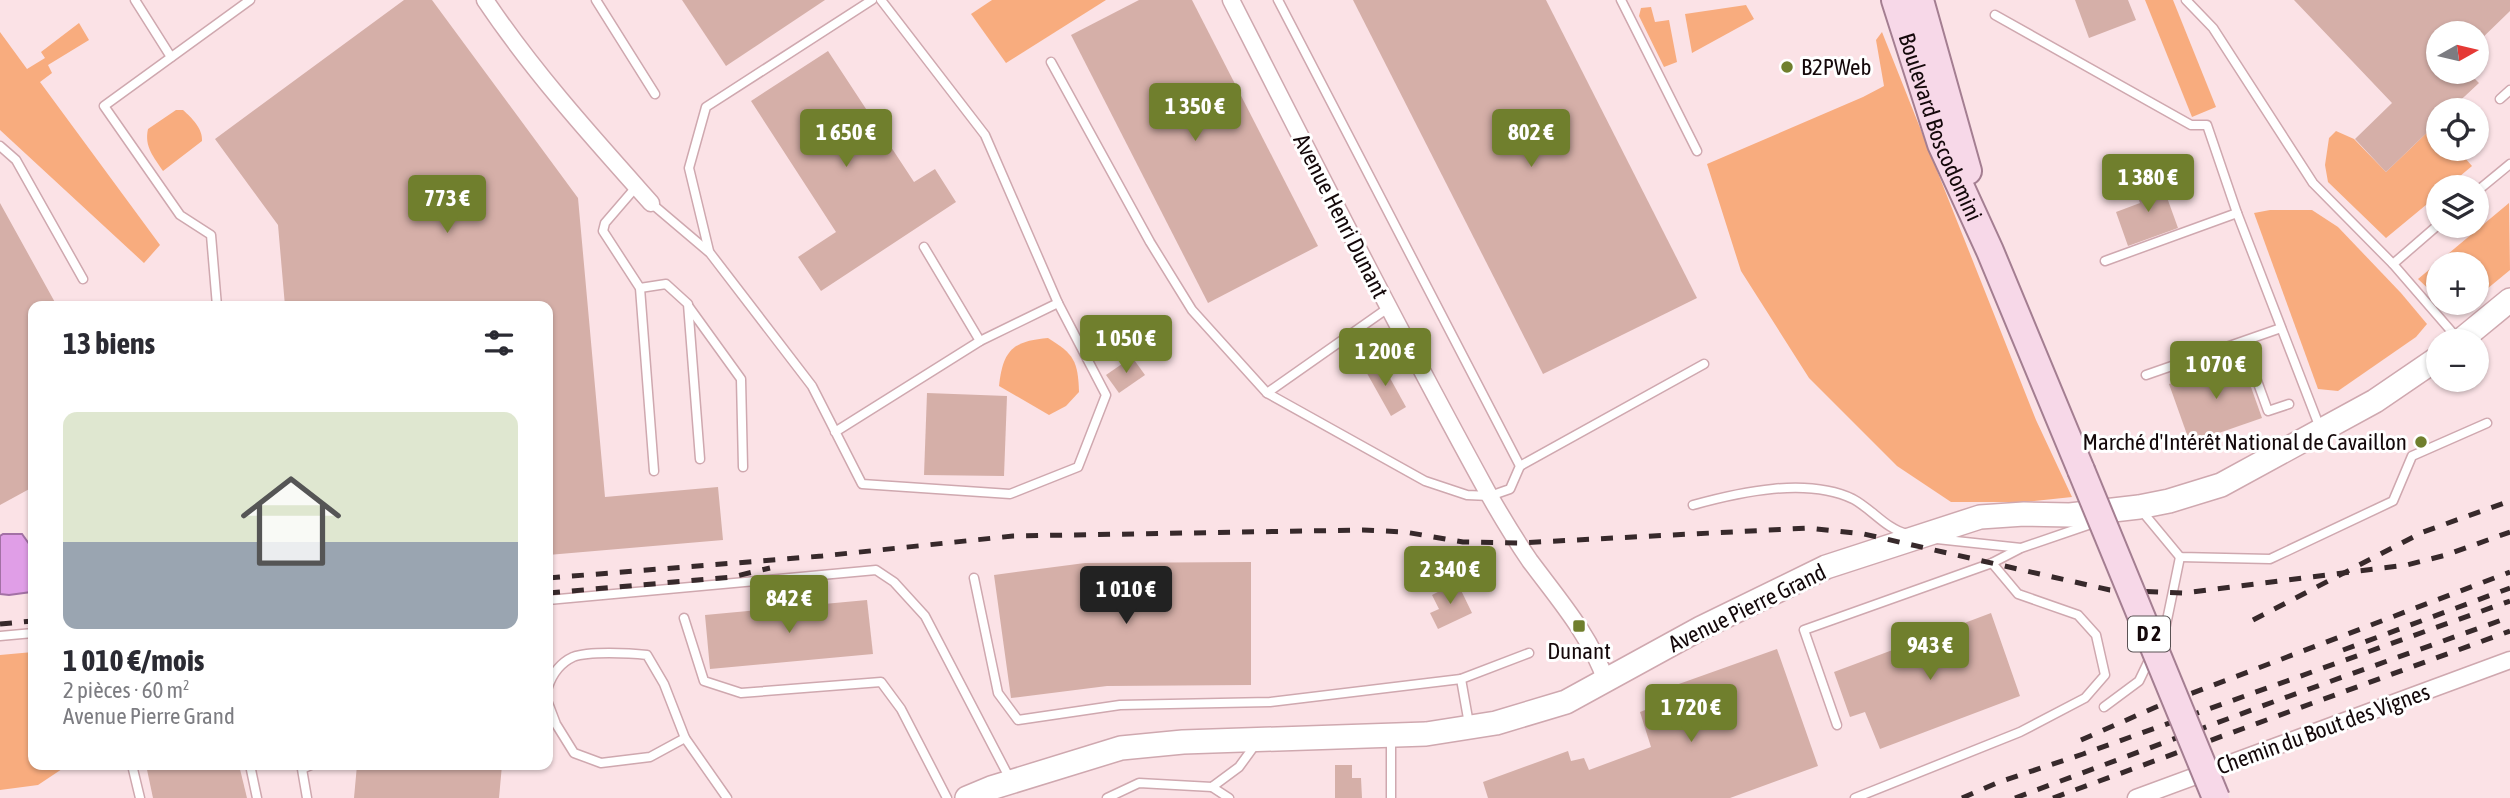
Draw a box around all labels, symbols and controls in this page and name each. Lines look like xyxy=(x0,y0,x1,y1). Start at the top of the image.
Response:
north arrow xyxy=(2426,21,2488,84)
map controls xyxy=(2426,21,2489,392)
street label: Boulevard Boscodomini xyxy=(1893,30,1988,225)
place label: B2PWeb xyxy=(1801,54,1871,80)
marker: B2PWeb xyxy=(1779,59,1795,75)
pin: 1 350 € xyxy=(1130,83,1260,143)
text: 1 350 € xyxy=(1165,93,1225,119)
button: locate xyxy=(2426,98,2489,161)
pin: 1 650 € xyxy=(781,110,911,169)
pin: 802 € xyxy=(1482,110,1580,169)
text: 1 650 € xyxy=(816,119,876,145)
text: 802 € xyxy=(1508,119,1554,145)
street label: Avenue Henri Dunant xyxy=(1288,130,1394,302)
pin: 1 380 € xyxy=(2083,154,2213,214)
text: 1 380 € xyxy=(2118,164,2178,190)
button: layers xyxy=(2426,175,2489,238)
pin: 773 € xyxy=(398,176,496,235)
text: 773 € xyxy=(424,185,470,211)
button: + xyxy=(2426,252,2489,315)
pin: 1 050 € xyxy=(1061,316,1191,375)
icon: filters xyxy=(480,324,518,362)
text: 1 050 € xyxy=(1096,325,1156,351)
text: 13 biens xyxy=(63,326,155,360)
pin: 1 200 € xyxy=(1320,328,1450,388)
button: − xyxy=(2426,329,2489,392)
text: 1 200 € xyxy=(1355,338,1415,364)
pin: 1 070 € xyxy=(2151,342,2281,401)
text: 1 070 € xyxy=(2186,351,2246,377)
place label: Marché d'Intérêt National de Cavaillon xyxy=(2083,429,2407,455)
marker: Marché d'Intérêt National de Cavaillon xyxy=(2413,434,2429,450)
icon: home xyxy=(228,458,354,584)
pin: 2 340 € xyxy=(1385,546,1515,606)
text: 2 340 € xyxy=(1420,556,1480,582)
street label: Avenue Pierre Grand xyxy=(1664,559,1830,657)
pin: 1 010 € xyxy=(1061,566,1191,626)
pin: 842 € xyxy=(740,576,838,635)
text: 1 010 € xyxy=(1096,576,1156,602)
text: 842 € xyxy=(766,585,812,611)
road number: D 2 xyxy=(2128,616,2170,652)
marker: Dunant xyxy=(1571,618,1587,634)
pin: 943 € xyxy=(1881,622,1979,682)
text: 943 € xyxy=(1907,632,1953,658)
place label: Dunant xyxy=(1547,638,1611,664)
text: 1 010 €/mois xyxy=(63,643,204,677)
text: 2 pièces · 60 m² xyxy=(63,677,190,703)
street label: Chemin du Bout des Vignes xyxy=(2213,678,2433,780)
pin: 1 720 € xyxy=(1626,684,1756,744)
text: 1 720 € xyxy=(1661,694,1721,720)
text: Avenue Pierre Grand xyxy=(63,703,235,729)

